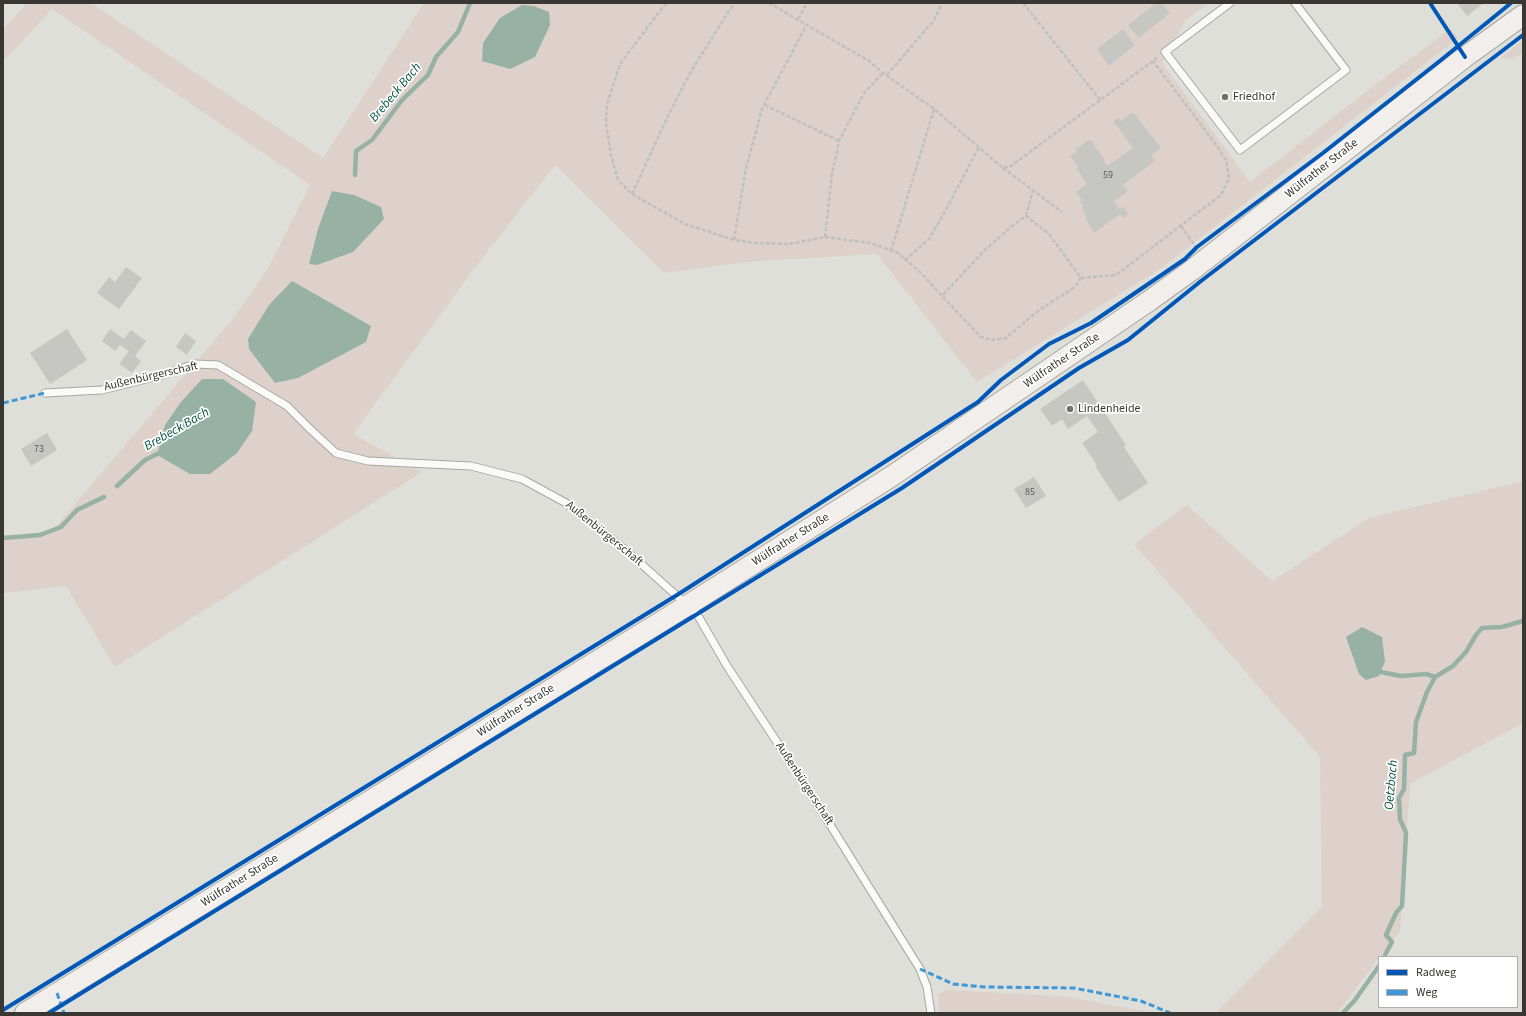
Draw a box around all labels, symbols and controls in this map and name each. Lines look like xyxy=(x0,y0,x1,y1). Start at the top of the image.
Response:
water label: Brebeck Bach xyxy=(367,60,425,126)
place label: Friedhof xyxy=(1233,90,1275,104)
marker: Friedhof xyxy=(1220,92,1230,102)
street label: Wülfrather Straße xyxy=(1283,136,1361,202)
house number: 59 xyxy=(1103,170,1113,182)
street label: Wülfrather Straße xyxy=(1021,330,1103,392)
street label: Außenbürgerschaft xyxy=(103,359,199,395)
place label: Lindenheide xyxy=(1078,402,1141,416)
marker: Lindenheide xyxy=(1065,404,1075,414)
water label: Brebeck Bach xyxy=(142,405,212,455)
house number: 73 xyxy=(34,444,44,456)
house number: 85 xyxy=(1025,487,1035,499)
street label: Außenbürgerschaft xyxy=(562,498,646,570)
street label: Wülfrather Straße xyxy=(750,510,832,570)
street label: Wülfrather Straße xyxy=(475,681,557,741)
street label: Außenbürgerschaft xyxy=(772,740,836,828)
water label: Oetzbach xyxy=(1382,759,1402,811)
street label: Wülfrather Straße xyxy=(199,851,281,911)
legend xyxy=(1378,956,1518,1008)
text: Radweg xyxy=(1416,964,1456,981)
text: Weg xyxy=(1416,984,1437,1001)

